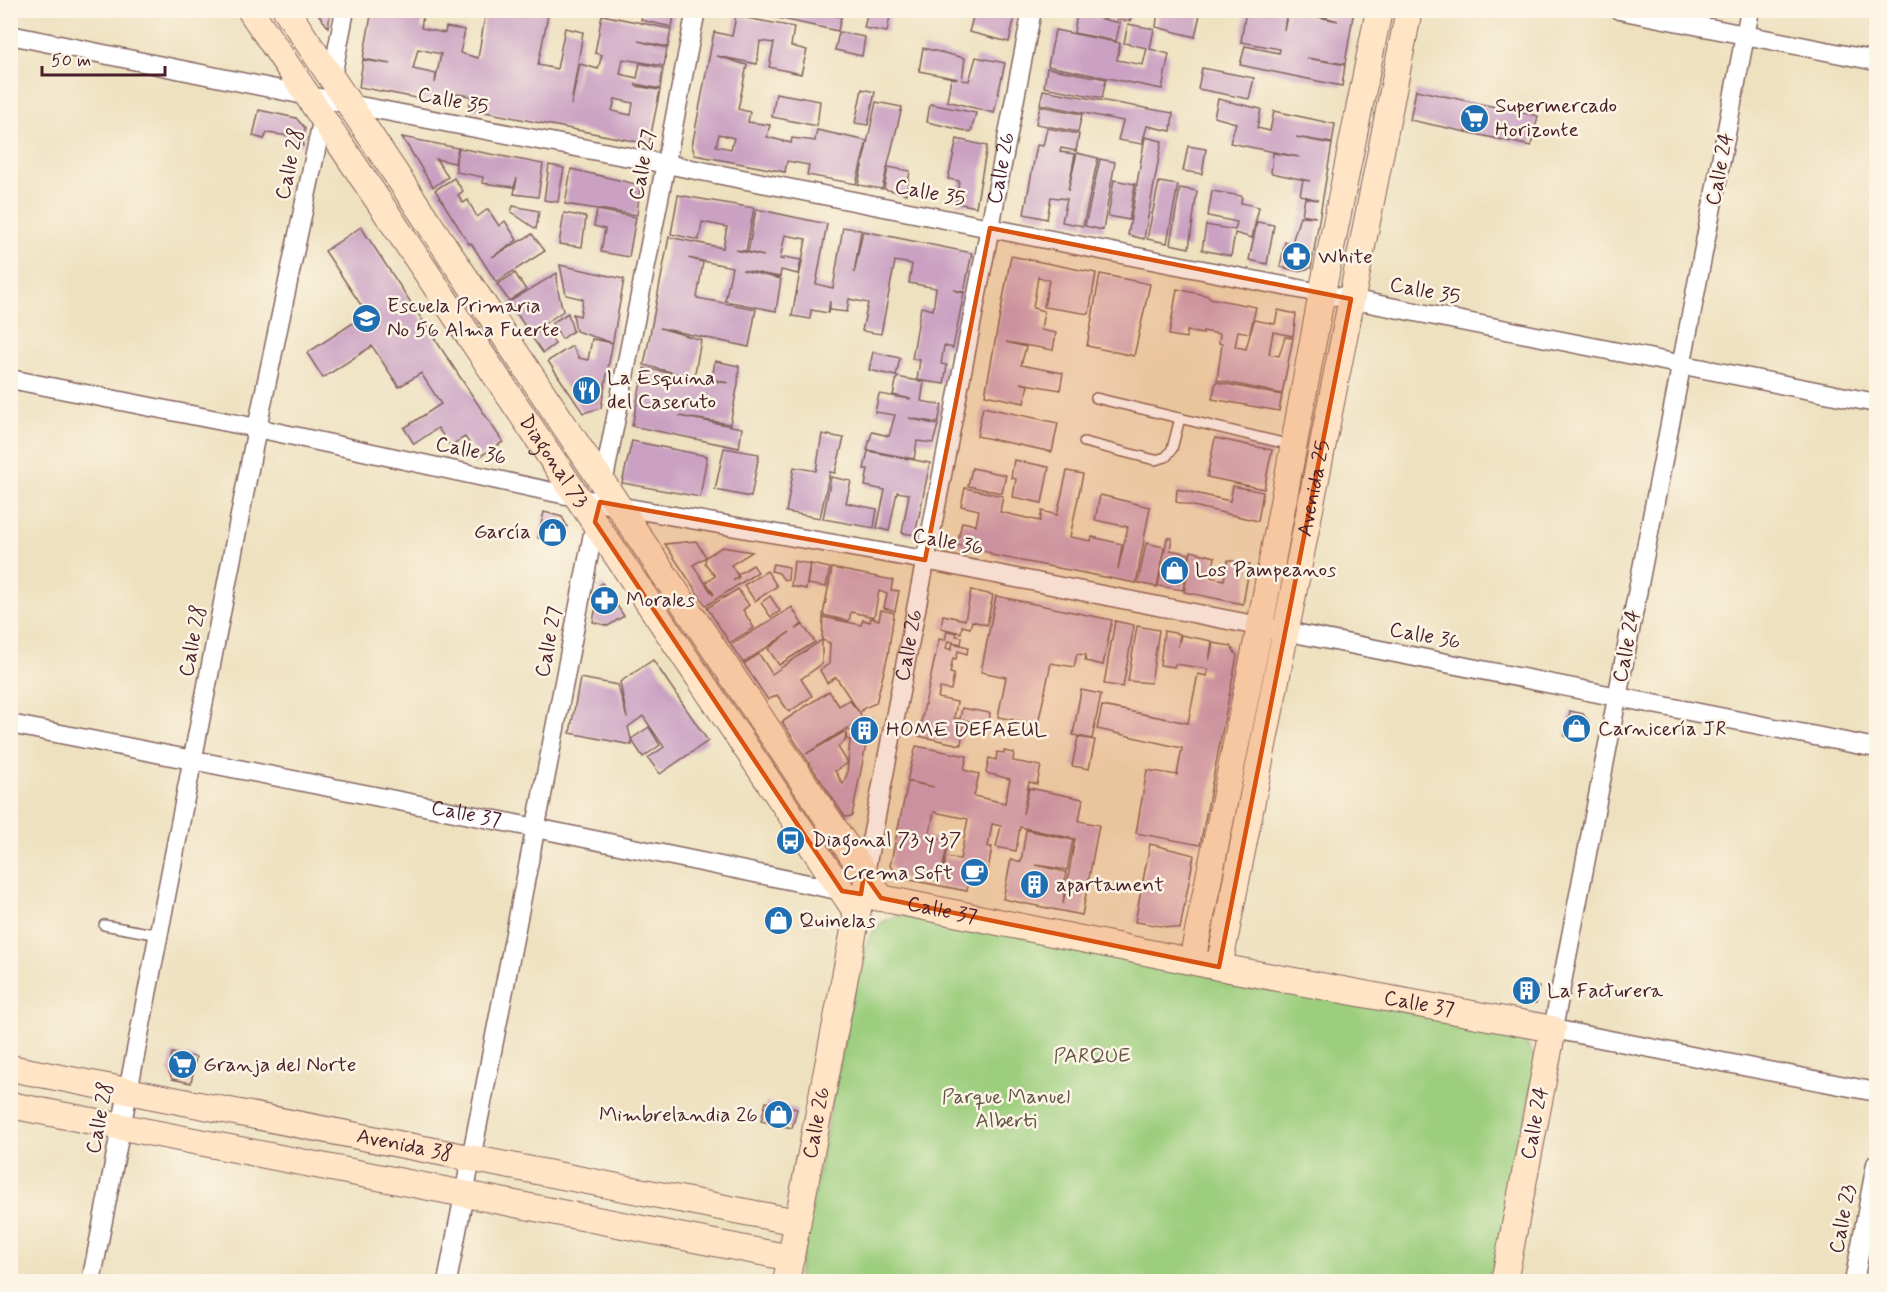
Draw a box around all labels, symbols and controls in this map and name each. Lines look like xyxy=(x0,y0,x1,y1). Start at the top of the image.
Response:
scale bar xyxy=(42,39,165,77)
text: 50 m xyxy=(51,49,91,73)
street label: Calle 35 xyxy=(415,80,491,122)
place label: Supermercado Horizonte xyxy=(1495,92,1617,144)
supermarket icon: Supermercado Horizonte xyxy=(1458,102,1490,134)
street label: Calle 28 xyxy=(269,126,311,202)
street label: Calle 27 xyxy=(622,127,664,203)
street label: Calle 26 xyxy=(981,130,1022,207)
street label: Calle 24 xyxy=(1699,130,1741,208)
street label: Calle 35 xyxy=(892,172,968,214)
pharmacy icon: White xyxy=(1281,241,1313,273)
place label: White xyxy=(1318,243,1373,271)
street label: Calle 35 xyxy=(1387,270,1463,312)
place label: Escuela Primaria No 56 Alma Fuerte xyxy=(387,292,559,344)
school or university icon: Escuela Primaria No 56 Alma Fuerte xyxy=(350,302,382,334)
place label: La Esquina del Caseruto xyxy=(607,364,716,416)
restaurant icon: La Esquina del Caseruto xyxy=(570,374,602,406)
street label: Diagonal 73 xyxy=(512,409,595,514)
street label: Calle 36 xyxy=(433,430,509,472)
street label: Avenida 25 xyxy=(1291,438,1337,539)
shop icon: García xyxy=(536,516,568,548)
place label: García xyxy=(474,518,531,546)
street label: Calle 36 xyxy=(910,521,986,563)
shop icon: Los Pampeanos xyxy=(1158,554,1190,586)
place label: Los Pampeanos xyxy=(1195,556,1336,584)
pharmacy icon: Morales xyxy=(589,584,621,616)
place label: Morales xyxy=(626,586,695,614)
street label: Calle 28 xyxy=(172,603,214,679)
street label: Calle 27 xyxy=(528,604,570,680)
street label: Calle 26 xyxy=(888,607,930,684)
street label: Calle 24 xyxy=(1606,607,1648,685)
street label: Calle 36 xyxy=(1387,615,1463,657)
shop icon: Carnicería JR xyxy=(1561,713,1593,745)
building icon: HOME DEFAEUL xyxy=(849,714,881,746)
place label: Carnicería JR xyxy=(1598,715,1727,743)
place label: HOME DEFAEUL xyxy=(886,716,1047,744)
street label: Calle 37 xyxy=(429,794,504,835)
bus stop icon: Diagonal 73 y 37 xyxy=(775,824,807,856)
place label: Diagonal 73 y 37 xyxy=(812,826,962,856)
cafe icon: Crema Soft xyxy=(958,857,990,889)
place label: Crema Soft xyxy=(843,859,953,887)
building icon: apartament xyxy=(1019,869,1051,901)
place label: apartament xyxy=(1056,871,1164,899)
street label: Calle 37 xyxy=(905,890,980,931)
shop icon: Quinelas xyxy=(762,905,794,937)
place label: Quinelas xyxy=(799,907,876,935)
building icon: La Facturera xyxy=(1510,975,1542,1007)
place label: La Facturera xyxy=(1547,977,1663,1005)
street label: Calle 37 xyxy=(1382,984,1456,1024)
park label: PARQUE xyxy=(1053,1042,1131,1070)
supermarket icon: Granja del Norte xyxy=(166,1049,198,1081)
place label: Granja del Norte xyxy=(203,1051,357,1079)
street label: Calle 28 xyxy=(79,1080,121,1156)
park label: Parque Manuel Alberti xyxy=(942,1083,1070,1135)
street label: Calle 24 xyxy=(1514,1084,1556,1162)
street label: Calle 26 xyxy=(796,1085,837,1161)
shop icon: Mimbrelandia 26 xyxy=(763,1099,795,1131)
place label: Mimbrelandia 26 xyxy=(599,1101,758,1129)
street label: Avenida 38 xyxy=(354,1122,455,1168)
street label: Calle 23 xyxy=(1823,1182,1863,1256)

